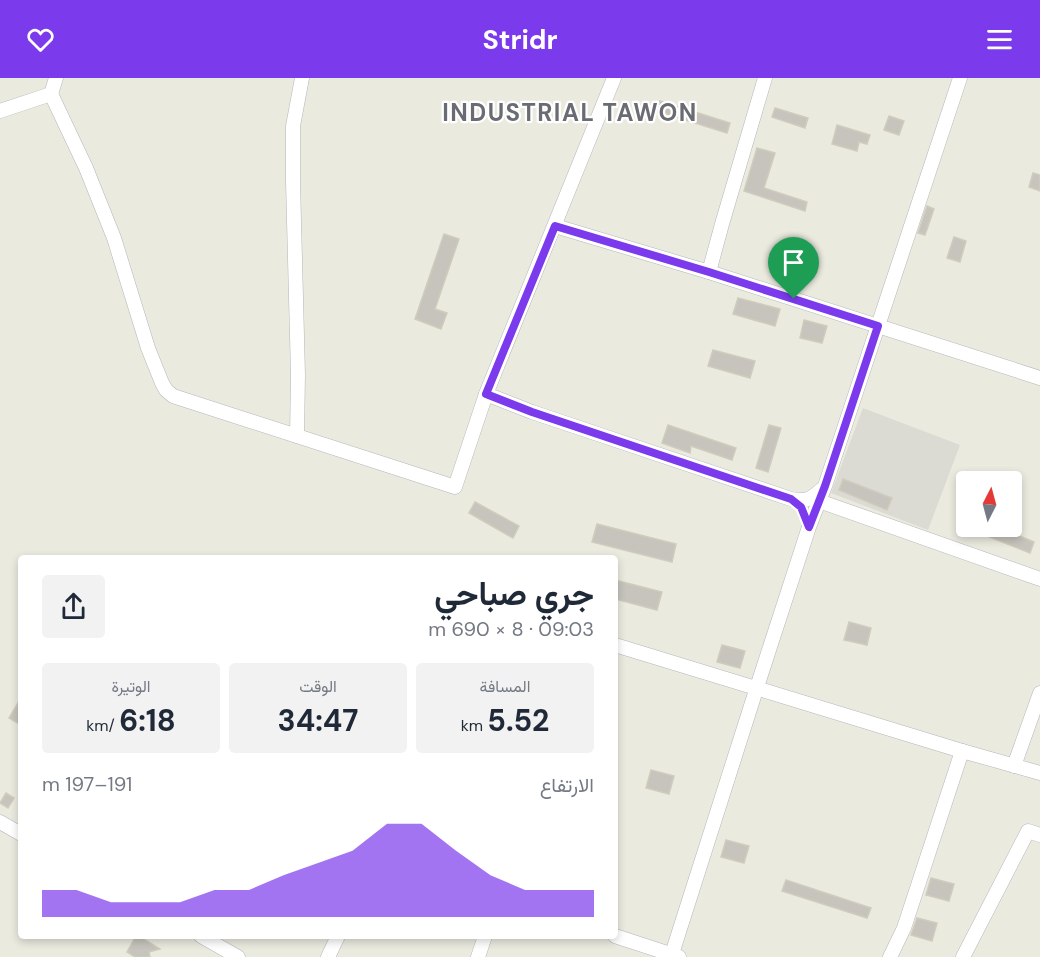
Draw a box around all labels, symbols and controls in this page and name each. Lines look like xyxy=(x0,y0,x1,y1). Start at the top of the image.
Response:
text: Stridr xyxy=(482,22,558,57)
icon: heart xyxy=(24,23,57,56)
icon: menu xyxy=(983,23,1016,56)
district label: INDUSTRIAL TAWON xyxy=(442,97,698,128)
pin xyxy=(768,237,819,299)
icon: arrive xyxy=(777,246,810,279)
north arrow xyxy=(956,471,1022,537)
map controls xyxy=(956,471,1022,537)
text: جري صباحي xyxy=(434,572,594,615)
button: share xyxy=(42,575,105,638)
text: 09:03 · 8 × 690 m xyxy=(428,616,594,642)
text: الوتيرة xyxy=(111,676,151,697)
text: الوقت xyxy=(299,676,337,697)
text: المسافة xyxy=(480,676,530,697)
text: 6:18 xyxy=(119,701,176,740)
text: 34:47 xyxy=(278,701,358,740)
text: 5.52 xyxy=(487,701,549,740)
text: /km xyxy=(86,715,119,736)
text: km xyxy=(461,715,487,736)
text: 191–197 m xyxy=(42,771,132,797)
text: الارتفاع xyxy=(540,772,594,798)

